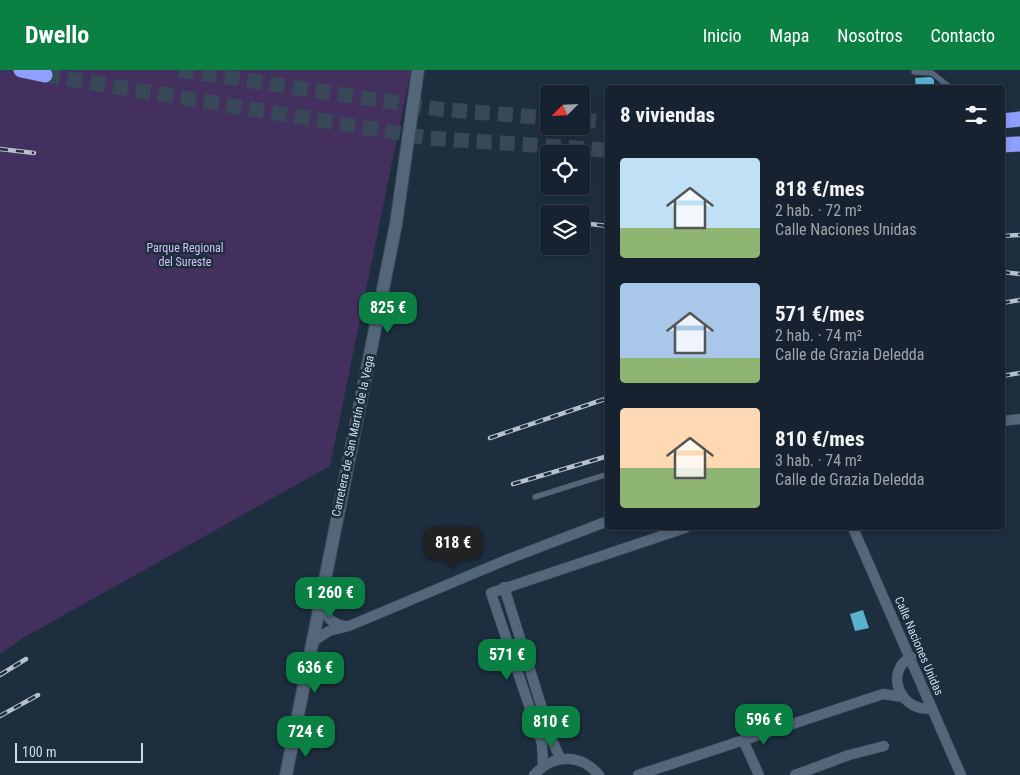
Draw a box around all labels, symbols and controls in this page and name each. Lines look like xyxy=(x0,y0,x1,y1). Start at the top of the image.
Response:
text: Dwello xyxy=(25,21,89,49)
text: Inicio xyxy=(703,25,742,46)
text: Mapa xyxy=(770,25,809,46)
text: Nosotros xyxy=(837,25,903,46)
text: Contacto xyxy=(931,25,995,46)
north arrow xyxy=(540,85,590,135)
map controls xyxy=(540,85,590,255)
icon: filters xyxy=(962,101,990,129)
text: 8 viviendas xyxy=(620,103,715,127)
button: locate xyxy=(540,145,590,195)
text: 818 €/mes xyxy=(775,177,864,201)
icon: home xyxy=(660,178,720,238)
text: 2 hab. · 72 m² xyxy=(775,201,862,220)
button: layers xyxy=(540,205,590,255)
text: Calle Naciones Unidas xyxy=(775,220,916,239)
park label: Parque Regional del Sureste xyxy=(146,241,224,269)
pin: 825 € xyxy=(353,292,423,334)
text: 825 € xyxy=(370,298,406,317)
text: 571 €/mes xyxy=(775,302,864,326)
icon: home xyxy=(660,303,720,363)
text: 2 hab. · 74 m² xyxy=(775,326,862,345)
text: Calle de Grazia Deledda xyxy=(775,345,924,364)
street label: Carretera de San Martín de la Vega xyxy=(329,354,377,518)
text: 810 €/mes xyxy=(775,427,864,451)
icon: home xyxy=(660,428,720,488)
text: 3 hab. · 74 m² xyxy=(775,451,862,470)
text: Calle de Grazia Deledda xyxy=(775,470,924,489)
pin: 818 € xyxy=(418,526,488,569)
text: 818 € xyxy=(435,533,471,552)
pin: 1 260 € xyxy=(284,576,376,619)
text: 1 260 € xyxy=(306,583,354,602)
street label: Calle Naciones Unidas xyxy=(892,594,946,698)
pin: 571 € xyxy=(472,638,542,681)
text: 571 € xyxy=(489,645,525,664)
pin: 636 € xyxy=(280,652,350,694)
text: 636 € xyxy=(297,658,333,677)
pin: 596 € xyxy=(729,704,799,746)
pin: 810 € xyxy=(516,706,586,748)
text: 596 € xyxy=(746,710,782,729)
text: 810 € xyxy=(533,712,569,731)
pin: 724 € xyxy=(271,716,341,758)
text: 724 € xyxy=(288,722,324,741)
scale bar xyxy=(15,740,142,763)
text: 100 m xyxy=(22,744,57,760)

